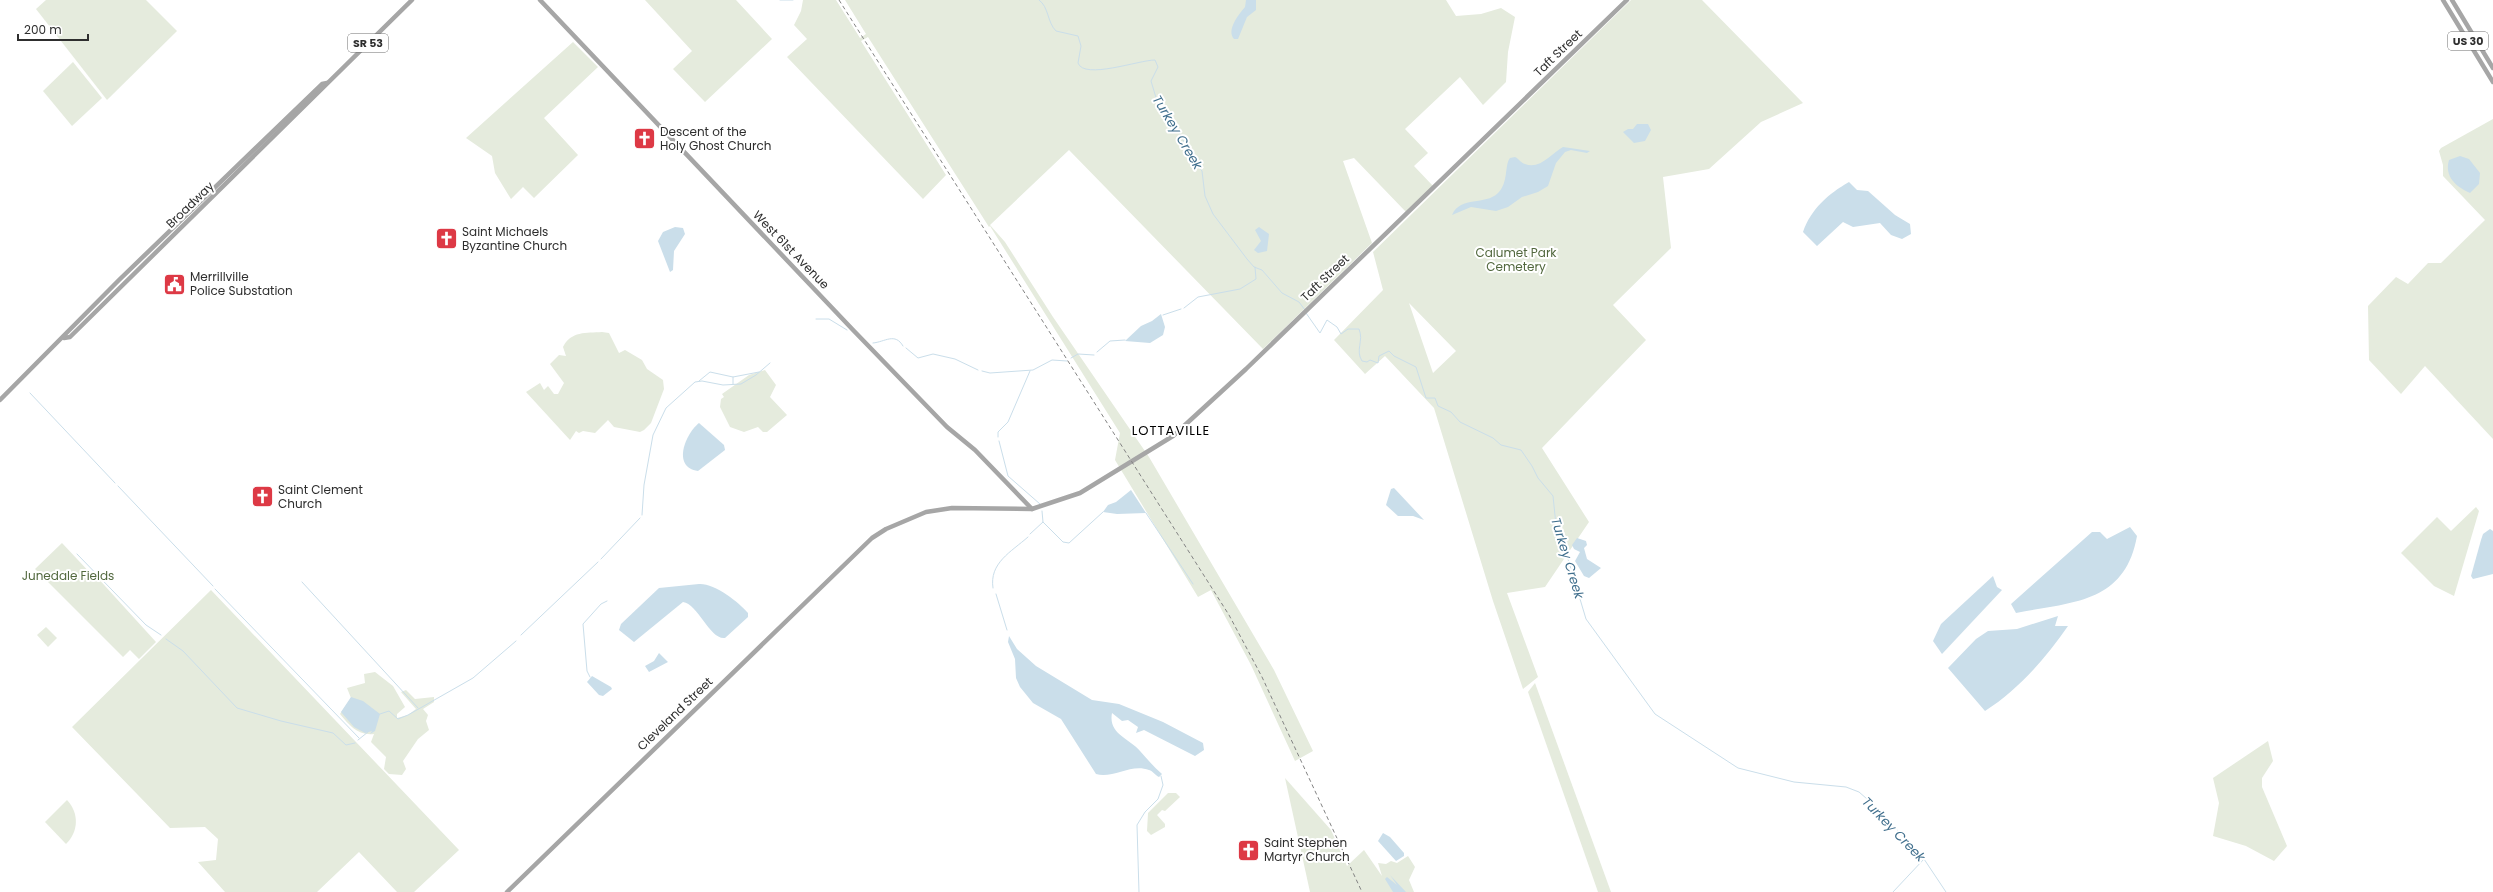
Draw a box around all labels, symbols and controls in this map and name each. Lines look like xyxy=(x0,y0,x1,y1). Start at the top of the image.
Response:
scale bar xyxy=(18,16,88,42)
text: 200 m xyxy=(24,21,62,38)
street label: Taft Street xyxy=(1530,25,1586,80)
road number: US 30 xyxy=(2448,32,2488,50)
road number: SR 53 xyxy=(348,34,388,52)
water label: Turkey Creek xyxy=(1148,91,1208,174)
place label: Descent of the Holy Ghost Church xyxy=(660,123,772,154)
church icon: Descent of the Holy Ghost Church xyxy=(632,126,658,152)
street label: Broadway xyxy=(162,177,217,232)
street label: West 61st Avenue xyxy=(749,207,833,293)
place label: Saint Michaels Byzantine Church xyxy=(462,223,567,254)
church icon: Saint Michaels Byzantine Church xyxy=(433,226,459,252)
park label: Calumet Park Cemetery xyxy=(1475,244,1557,275)
street label: Taft Street xyxy=(1297,250,1353,305)
place label: Merrillville Police Substation xyxy=(190,268,293,299)
public building icon: Merrillville Police Substation xyxy=(162,271,188,297)
district label: LOTTAVILLE xyxy=(1132,421,1210,440)
place label: Saint Clement Church xyxy=(278,481,363,512)
church icon: Saint Clement Church xyxy=(250,484,276,510)
water label: Turkey Creek xyxy=(1546,515,1589,602)
park label: Junedale Fields xyxy=(22,567,114,584)
street label: Cleveland Street xyxy=(633,673,716,754)
water label: Turkey Creek xyxy=(1858,793,1931,867)
place label: Saint Stephen Martyr Church xyxy=(1264,834,1350,865)
church icon: Saint Stephen Martyr Church xyxy=(1235,837,1261,863)

